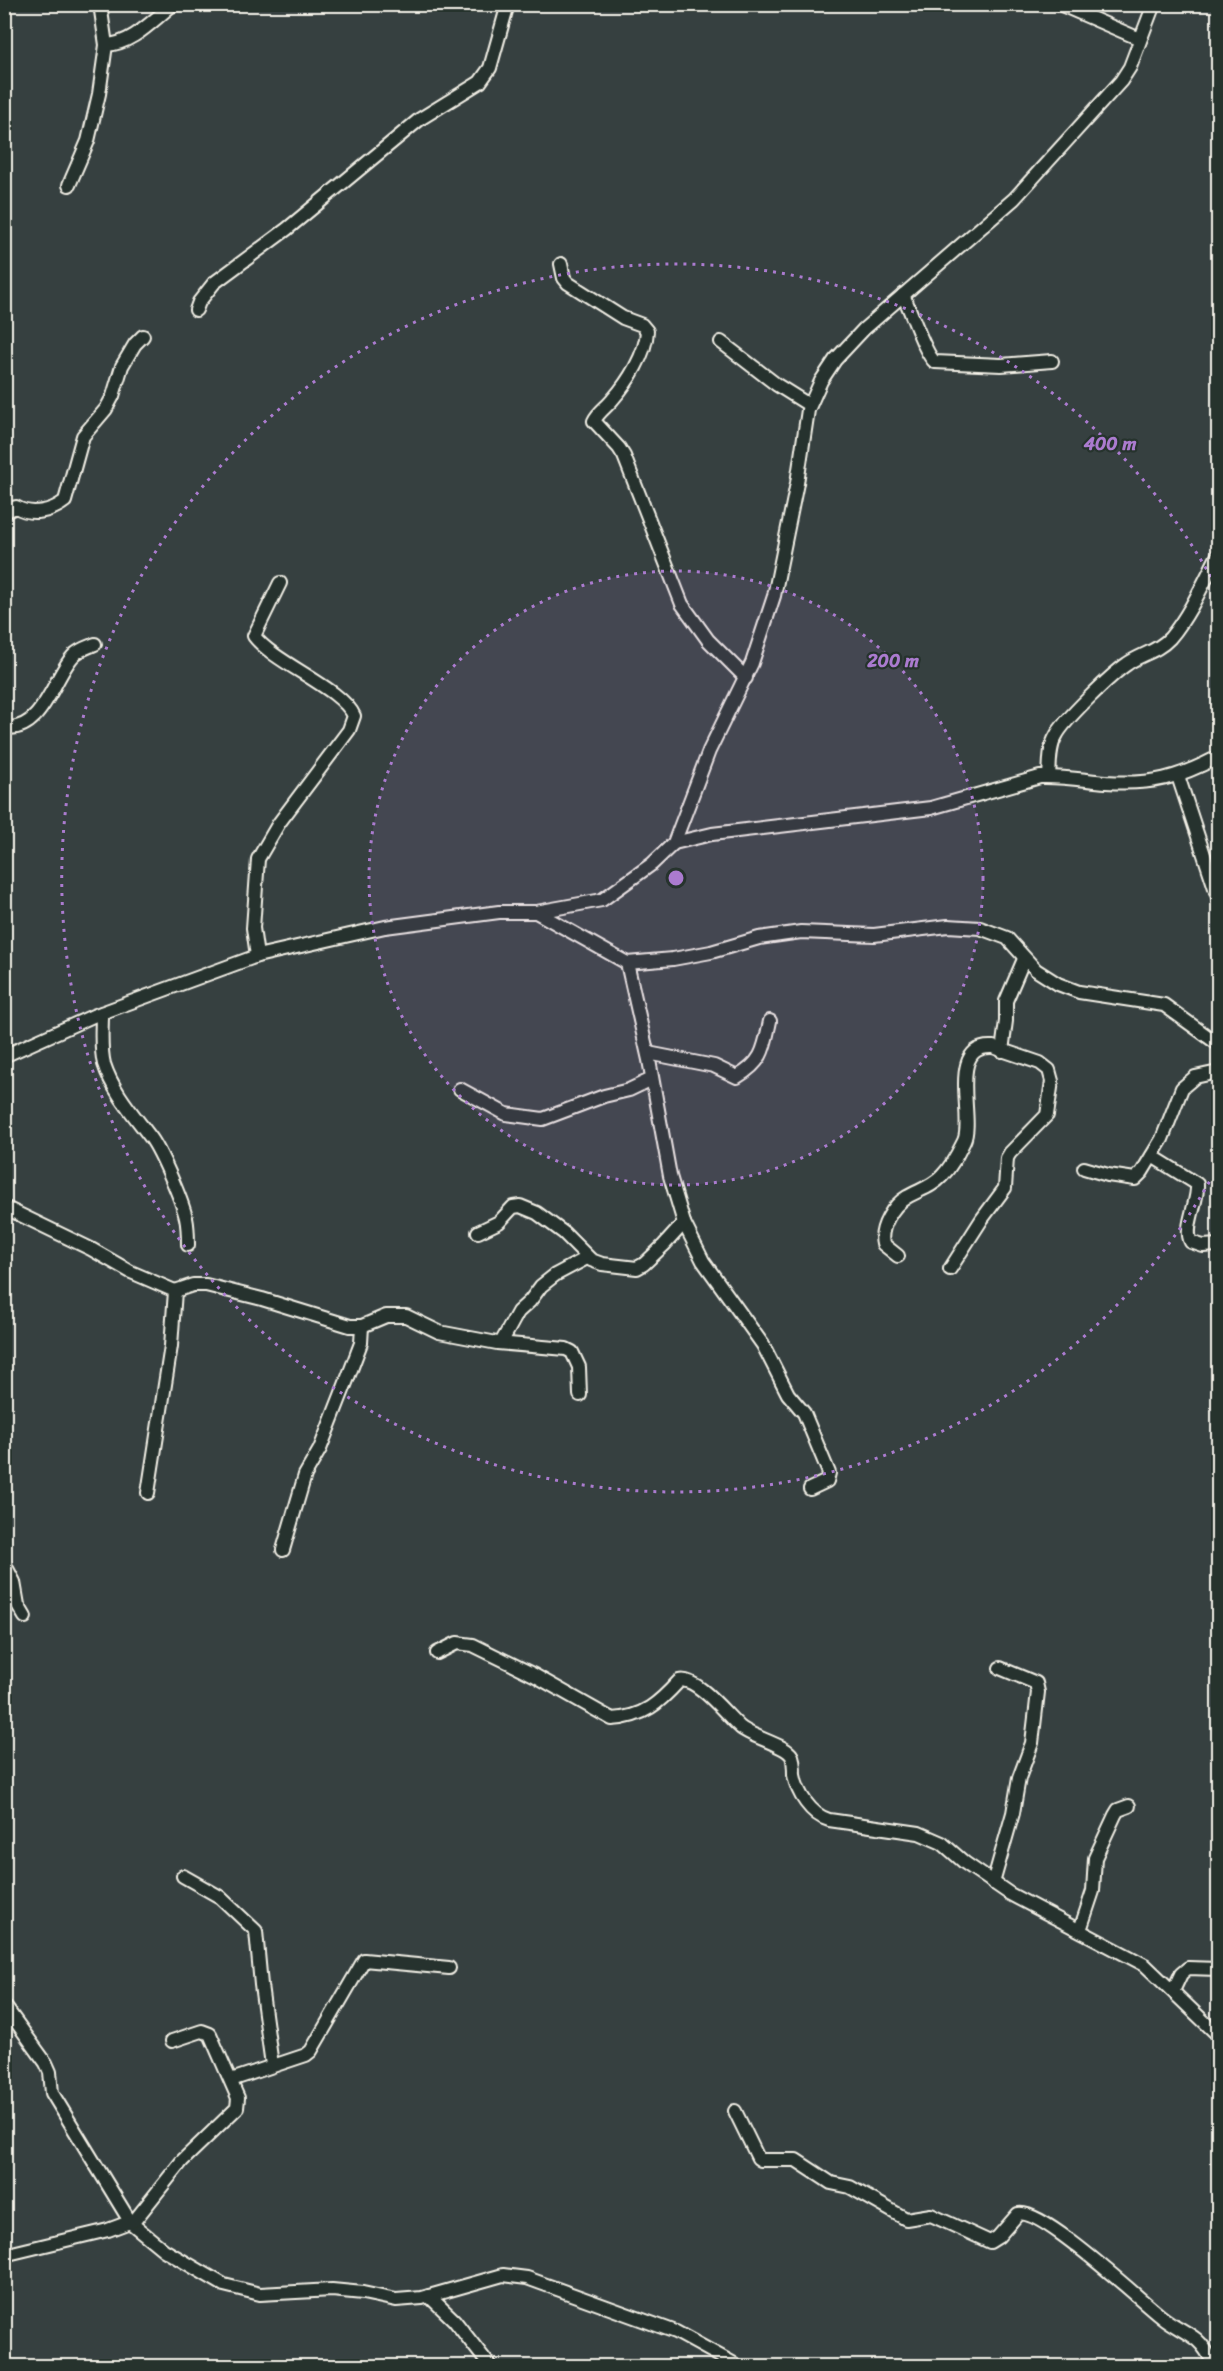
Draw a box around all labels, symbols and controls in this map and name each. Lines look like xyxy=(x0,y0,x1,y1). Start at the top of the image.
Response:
text: 400 m xyxy=(1083,428,1136,460)
text: 200 m xyxy=(866,645,919,677)
centre of rings xyxy=(666,868,686,888)

